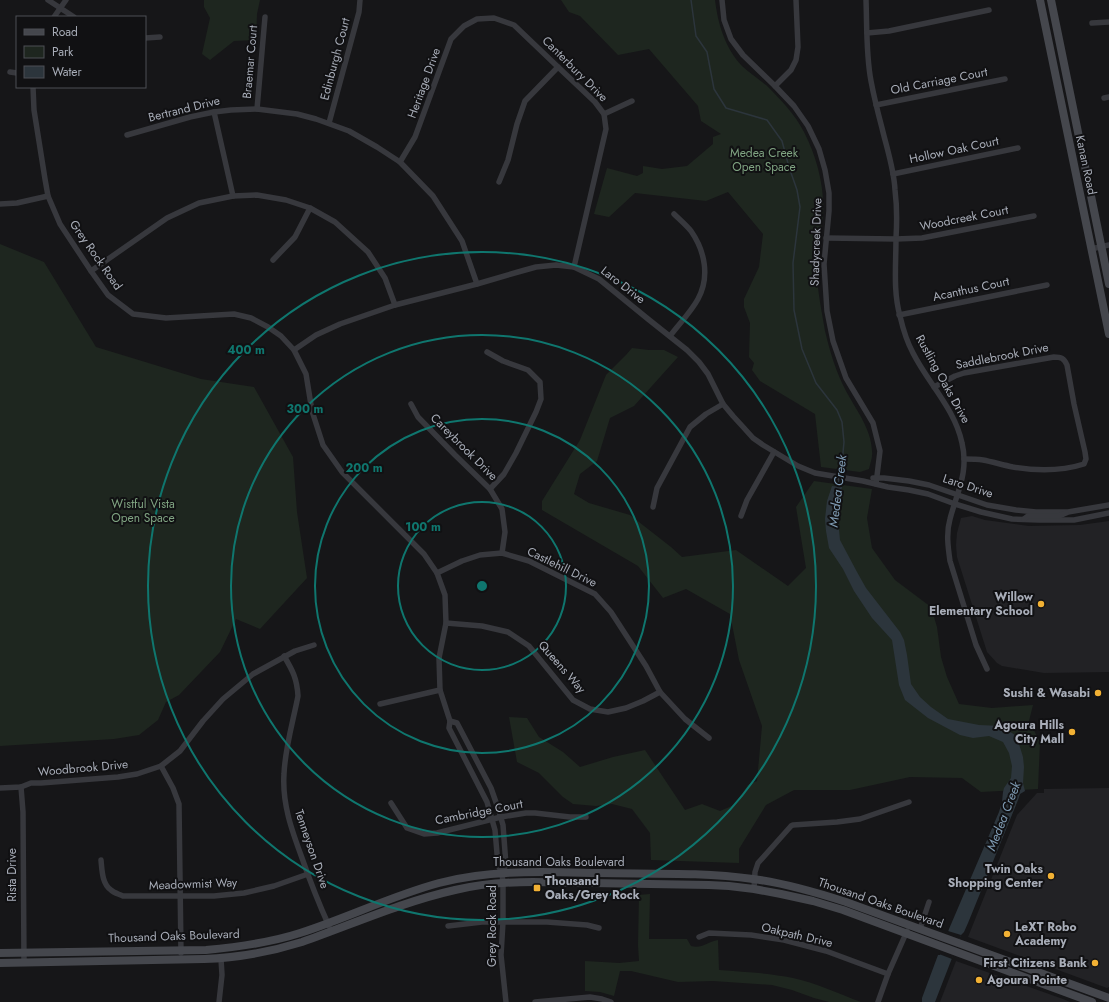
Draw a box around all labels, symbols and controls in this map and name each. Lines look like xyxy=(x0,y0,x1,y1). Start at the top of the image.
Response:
legend xyxy=(16,16,146,88)
street label: Edinburgh Court xyxy=(315,16,355,102)
text: Road xyxy=(52,23,78,41)
street label: Braemar Court xyxy=(238,24,262,99)
street label: Canterbury Drive xyxy=(538,32,612,106)
text: Park xyxy=(52,43,74,61)
street label: Heritage Drive xyxy=(403,45,445,121)
text: Water xyxy=(52,63,83,81)
street label: Old Carriage Court xyxy=(889,63,989,99)
street label: Bertrand Drive xyxy=(146,91,222,127)
street label: Hollow Oak Court xyxy=(908,132,1000,168)
street label: Kanan Road xyxy=(1071,134,1101,196)
park label: Medea Creek Open Space xyxy=(730,144,799,176)
street label: Shadycreek Drive xyxy=(805,198,827,286)
street label: Woodcreek Court xyxy=(918,201,1010,235)
street label: Grey Rock Road xyxy=(65,216,127,294)
street label: Laro Drive xyxy=(597,262,649,308)
street label: Acanthus Court xyxy=(931,272,1011,306)
street label: Rustling Oaks Drive xyxy=(911,331,975,427)
street label: Saddlebrook Drive xyxy=(954,338,1050,374)
text: 400 m xyxy=(227,341,265,359)
text: 300 m xyxy=(287,400,324,418)
street label: Careybrook Drive xyxy=(426,409,502,485)
water label: Medea Creek xyxy=(824,453,851,528)
text: 200 m xyxy=(345,459,383,477)
street label: Laro Drive xyxy=(941,469,995,503)
park label: Wistful Vista Open Space xyxy=(111,495,175,527)
text: 100 m xyxy=(405,518,441,536)
street label: Castlehill Drive xyxy=(524,542,600,592)
centre of rings xyxy=(475,579,489,593)
place label: Willow Elementary School xyxy=(929,588,1034,620)
marker: Willow Elementary School xyxy=(1036,599,1046,609)
street label: Queens Way xyxy=(534,637,590,698)
place label: Sushi & Wasabi xyxy=(1003,684,1090,702)
marker: Sushi & Wasabi xyxy=(1093,688,1103,698)
place label: Agoura Hills City Mall xyxy=(993,716,1065,748)
marker: Agoura Hills City Mall xyxy=(1067,727,1077,737)
street label: Woodbrook Drive xyxy=(37,755,129,781)
water label: Medea Creek xyxy=(982,778,1026,854)
street label: Cambridge Court xyxy=(434,795,524,829)
street label: Tenneyson Drive xyxy=(290,807,334,891)
street label: Rista Drive xyxy=(3,848,21,902)
street label: Thousand Oaks Boulevard xyxy=(493,853,625,871)
place label: Twin Oaks Shopping Center xyxy=(948,860,1044,892)
marker: Twin Oaks Shopping Center xyxy=(1046,871,1056,881)
place label: Thousand Oaks/Grey Rock xyxy=(545,872,640,904)
street label: Meadowmist Way xyxy=(148,873,238,895)
street label: Thousand Oaks Boulevard xyxy=(816,873,946,933)
marker: Thousand Oaks/Grey Rock xyxy=(532,883,542,893)
street label: Grey Rock Road xyxy=(483,885,501,967)
street label: Oakpath Drive xyxy=(760,918,834,952)
place label: LeXT Robo Academy xyxy=(1014,918,1076,950)
street label: Thousand Oaks Boulevard xyxy=(108,925,240,947)
marker: LeXT Robo Academy xyxy=(1002,929,1012,939)
place label: First Citizens Bank xyxy=(983,954,1087,972)
marker: First Citizens Bank xyxy=(1090,958,1100,968)
place label: Agoura Pointe xyxy=(986,971,1067,989)
marker: Agoura Pointe xyxy=(974,975,984,985)

